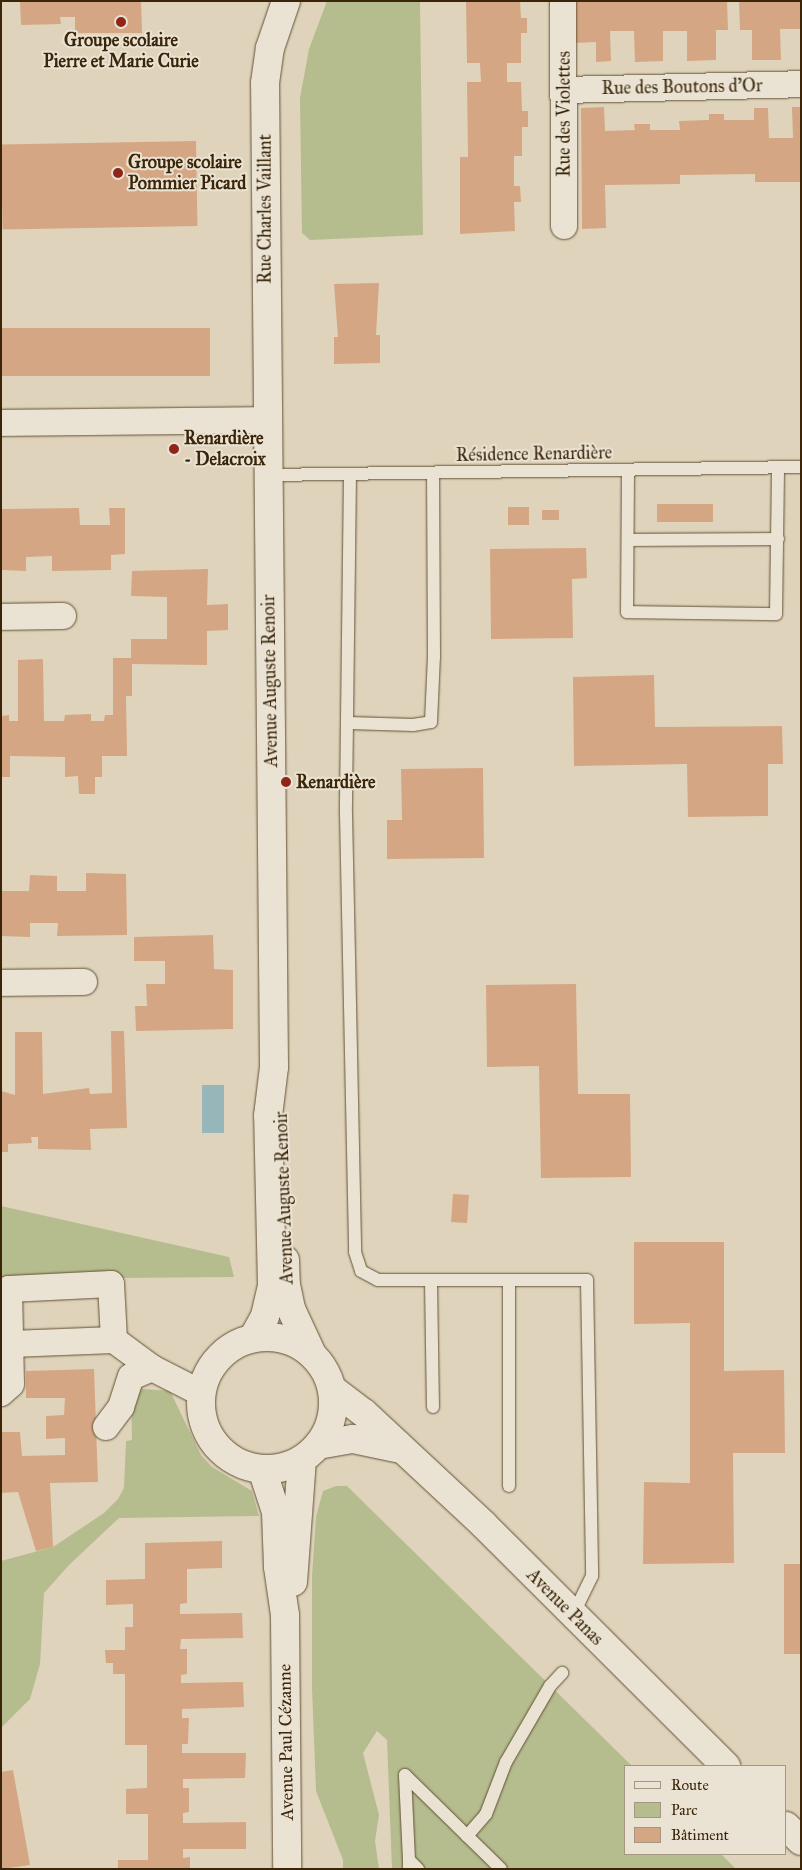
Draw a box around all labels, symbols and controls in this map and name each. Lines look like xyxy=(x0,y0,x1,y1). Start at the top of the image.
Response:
marker: Groupe scolaire Pierre et Marie Curie xyxy=(115,16,127,28)
place label: Groupe scolaire Pierre et Marie Curie xyxy=(43,30,199,72)
street label: Rue des Violettes xyxy=(553,51,575,177)
street label: Rue des Boutons d'Or xyxy=(601,75,763,99)
street label: Rue Charles Vaillant xyxy=(254,134,276,284)
place label: Groupe scolaire Pommier Picard xyxy=(128,152,246,194)
marker: Groupe scolaire Pommier Picard xyxy=(112,167,124,179)
place label: Renardière - Delacroix xyxy=(184,428,266,470)
street label: Résidence Renardière xyxy=(456,442,612,466)
marker: Renardière - Delacroix xyxy=(168,443,180,455)
street label: Avenue Auguste Renoir xyxy=(258,595,282,767)
place label: Renardière xyxy=(296,771,376,793)
marker: Renardière xyxy=(280,776,292,788)
street label: Avenue Auguste Renoir xyxy=(270,1111,298,1285)
street label: Avenue Panas xyxy=(522,1564,608,1650)
street label: Avenue Paul Cézanne xyxy=(274,1664,298,1820)
legend xyxy=(624,1765,787,1855)
text: Route xyxy=(671,1776,709,1794)
text: Parc xyxy=(671,1801,698,1819)
text: Bâtiment xyxy=(671,1826,729,1844)

